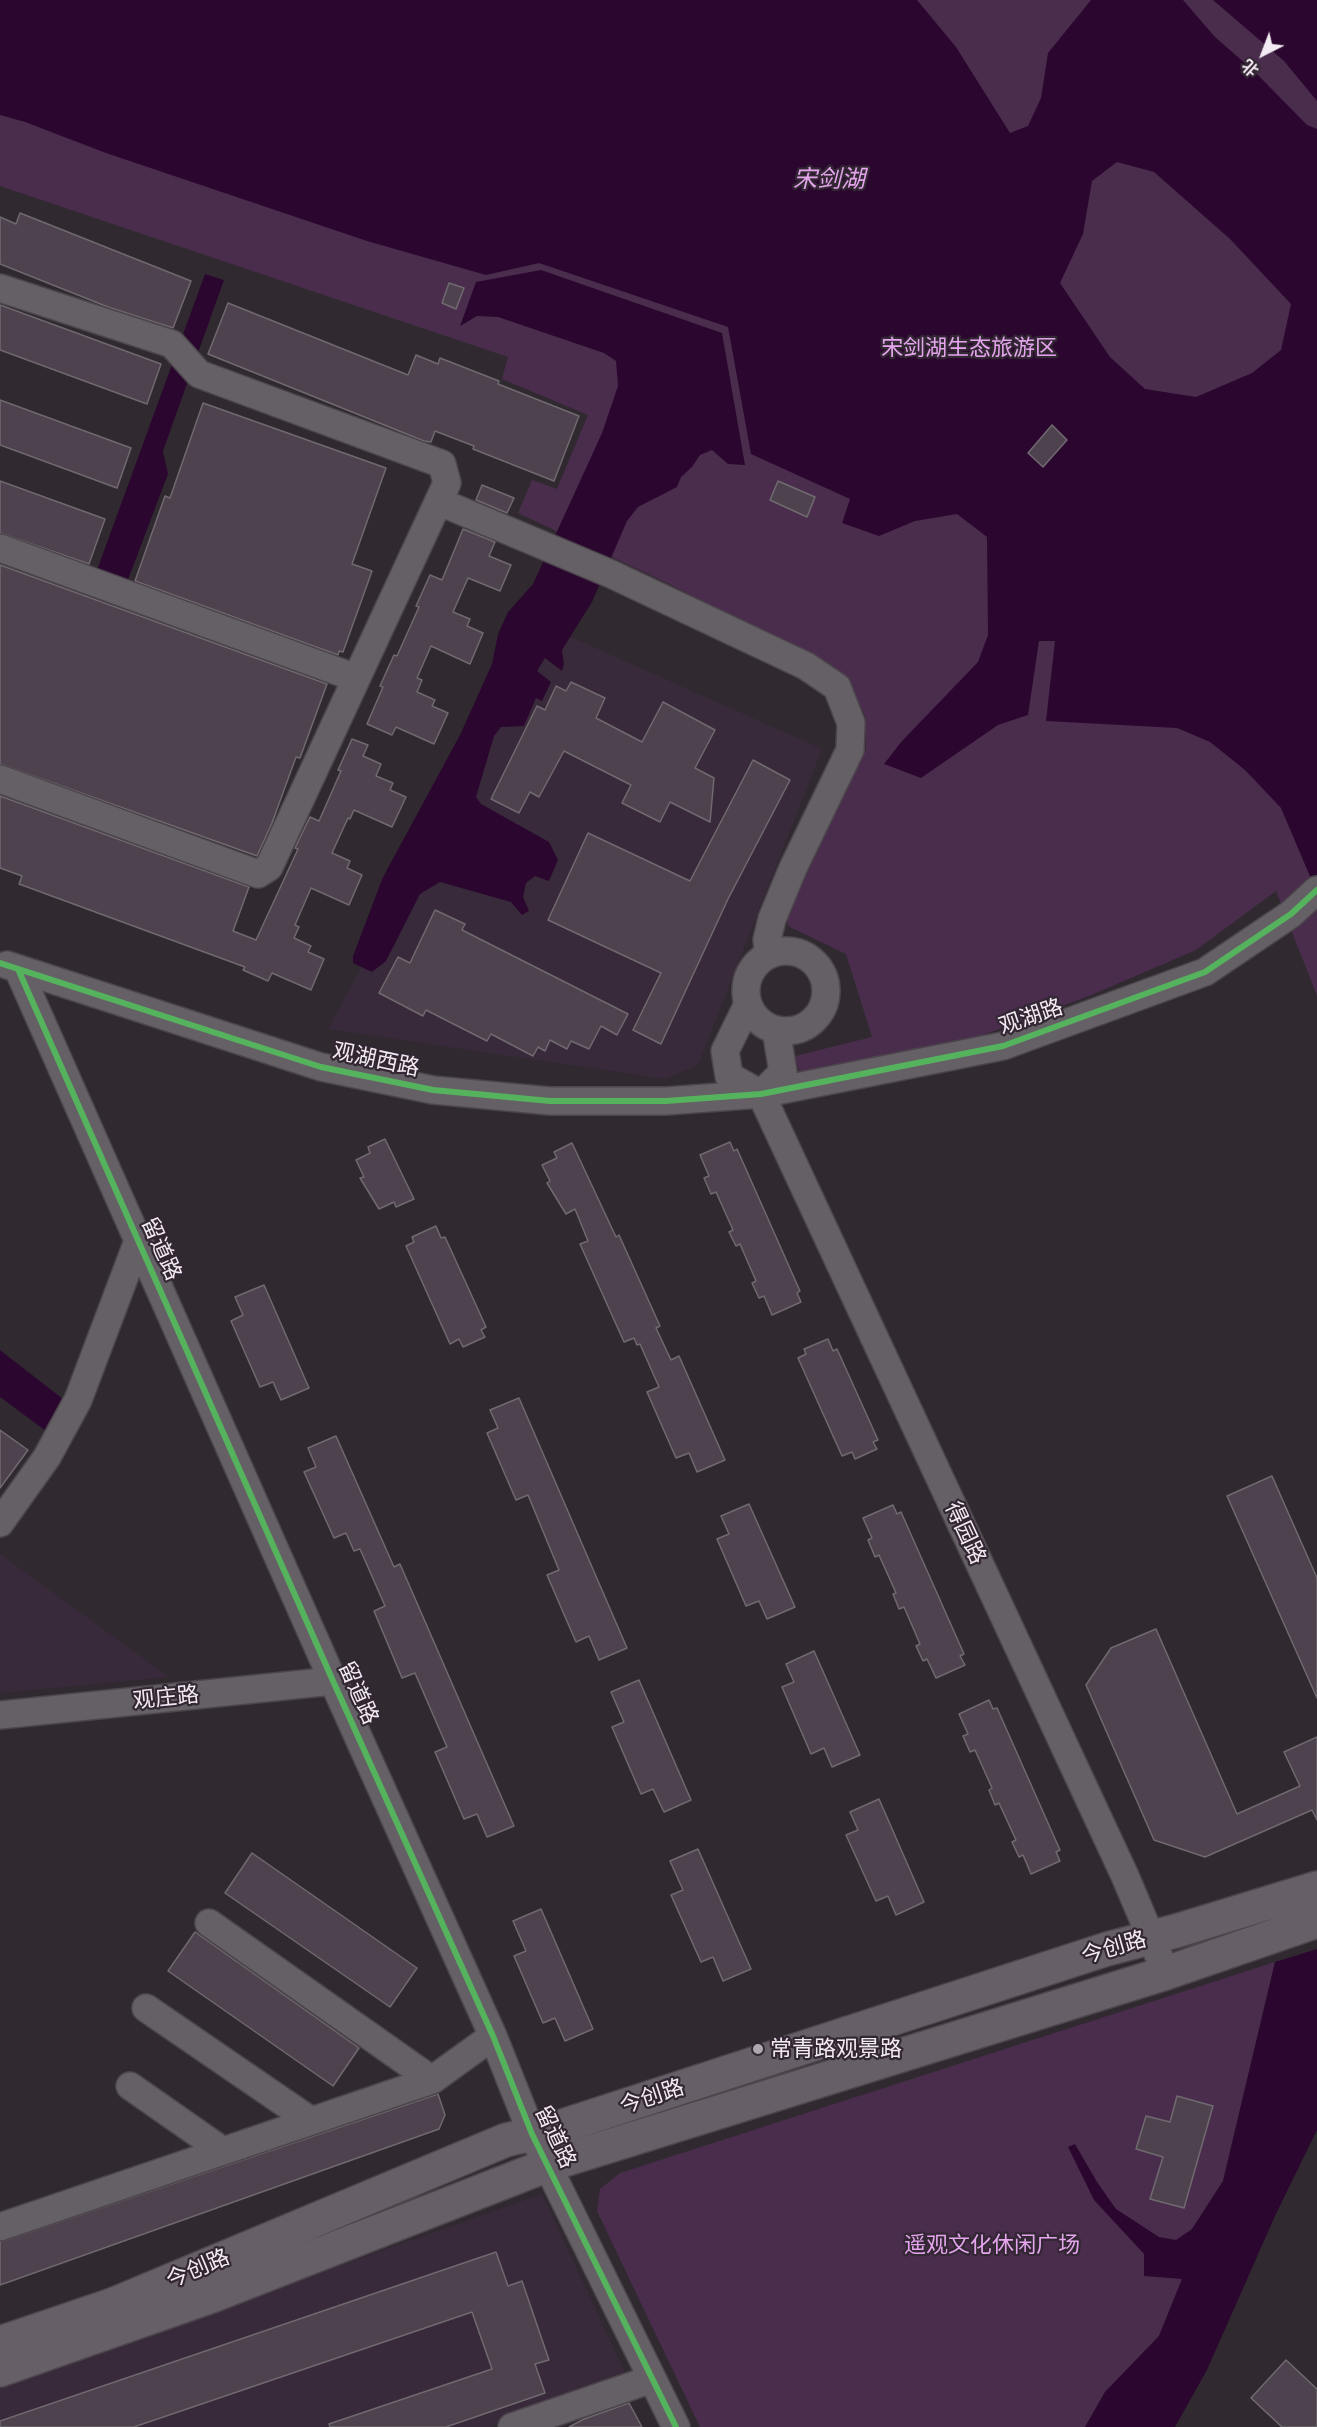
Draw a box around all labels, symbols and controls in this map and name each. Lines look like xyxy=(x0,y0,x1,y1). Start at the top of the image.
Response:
north arrow xyxy=(1233,24,1293,84)
text: 北 xyxy=(1240,56,1262,79)
water label: 宋剑湖 xyxy=(793,166,865,194)
park label: 宋剑湖生态旅游区 xyxy=(881,335,1057,361)
street label: 观湖路 xyxy=(996,994,1066,1040)
street label: 观湖西路 xyxy=(330,1038,422,1082)
street label: 留道路 xyxy=(136,1213,186,1285)
street label: 得园路 xyxy=(939,1498,991,1568)
street label: 留道路 xyxy=(333,1657,383,1729)
street label: 观庄路 xyxy=(132,1681,200,1715)
street label: 今创路 xyxy=(1079,1926,1149,1970)
place label: 常青路观景路 xyxy=(770,2036,902,2062)
marker: 常青路观景路 xyxy=(751,2042,765,2056)
street label: 今创路 xyxy=(617,2074,687,2120)
street label: 留道路 xyxy=(529,2102,581,2172)
park label: 遥观文化休闲广场 xyxy=(904,2232,1080,2258)
street label: 今创路 xyxy=(162,2244,234,2294)

